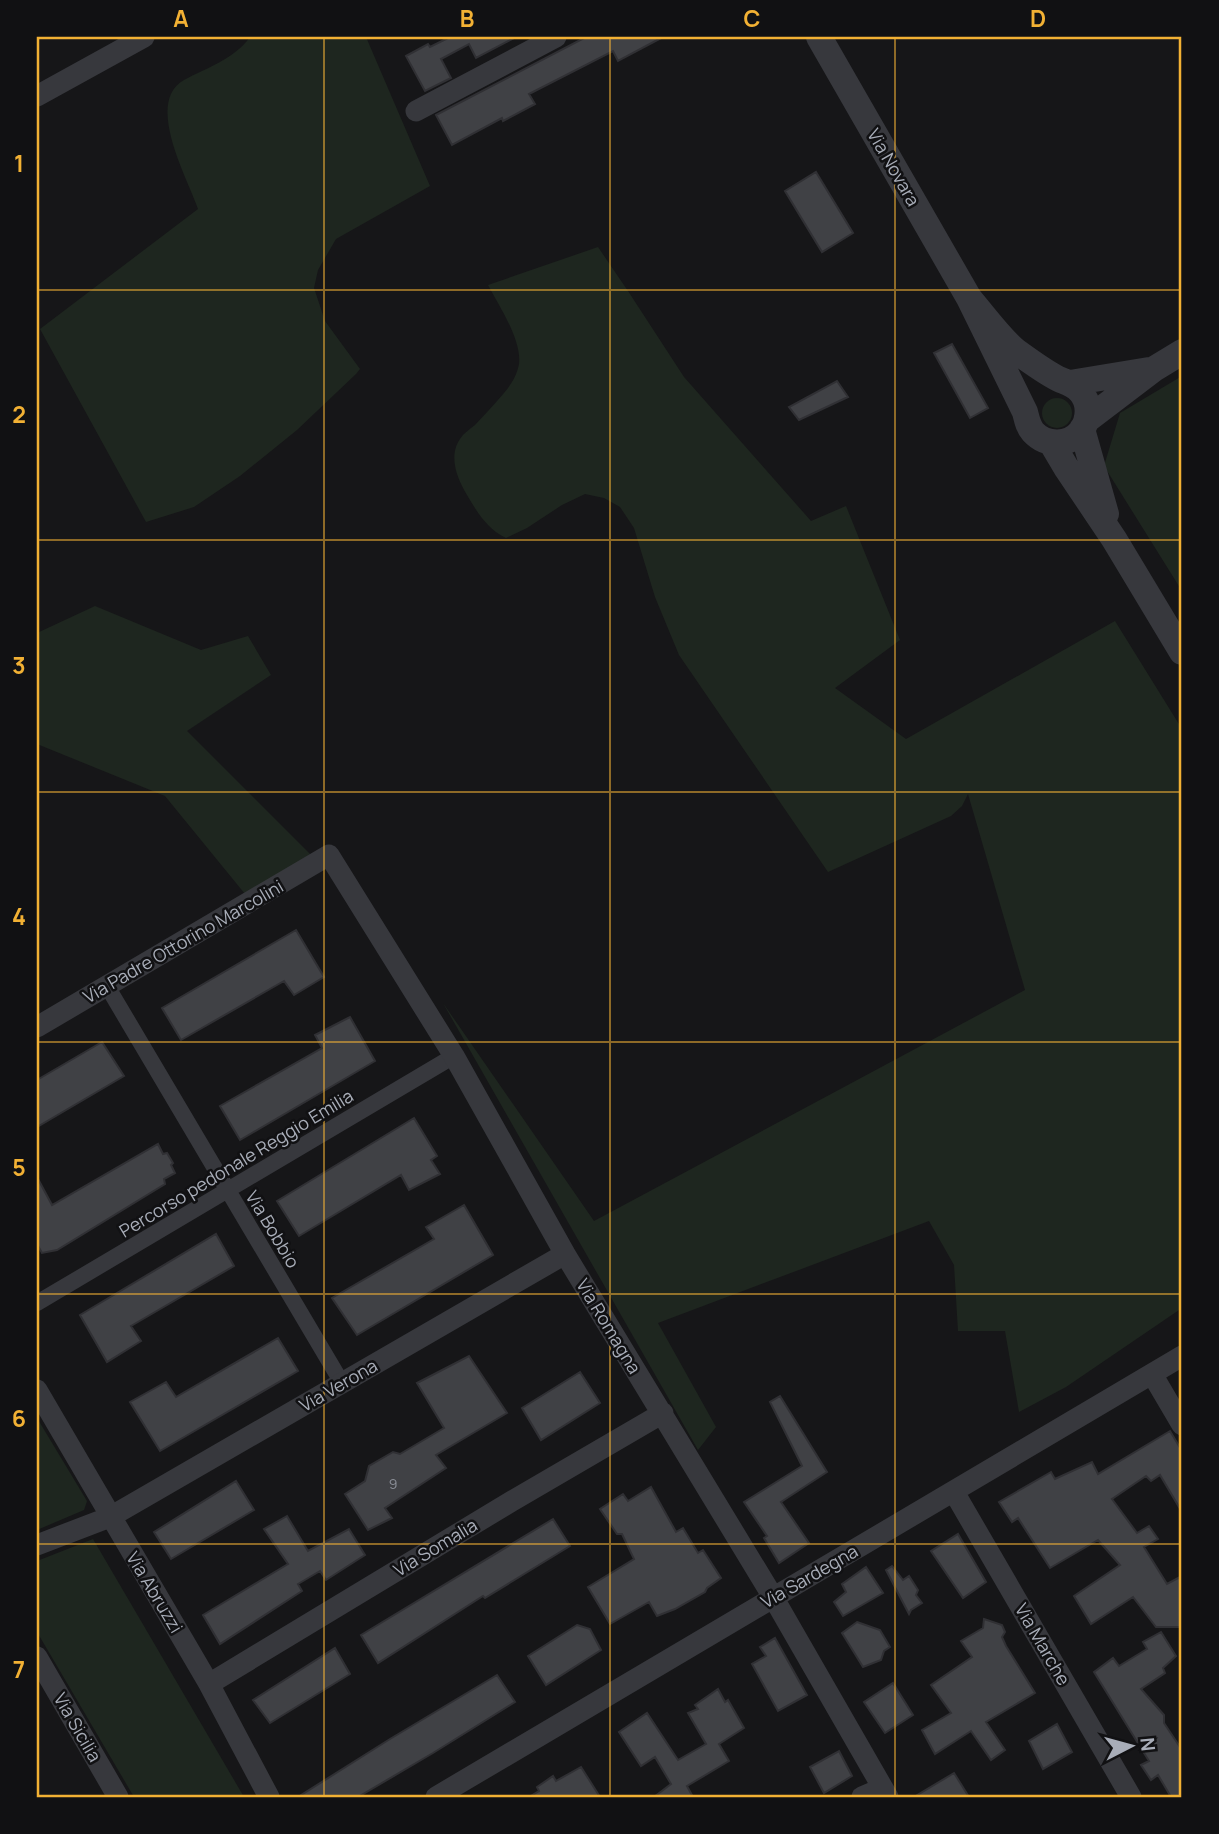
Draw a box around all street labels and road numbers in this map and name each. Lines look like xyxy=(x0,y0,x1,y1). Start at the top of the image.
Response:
street label: Via Novara xyxy=(862,124,926,210)
street label: Via Padre Ottorino Marcolini xyxy=(78,874,288,1008)
street label: Percorso pedonale Reggio Emilia xyxy=(114,1083,358,1243)
street label: Via Bobbio xyxy=(241,1186,305,1272)
street label: Via Romagna xyxy=(571,1274,647,1378)
street label: Via Verona xyxy=(295,1353,381,1417)
street label: Via Somalia xyxy=(389,1513,481,1581)
street label: Via Sardegna xyxy=(756,1539,862,1613)
street label: Via Abruzzi xyxy=(121,1547,189,1637)
street label: Via Marche xyxy=(1010,1599,1076,1689)
street label: Via Sicilia xyxy=(49,1688,107,1766)

